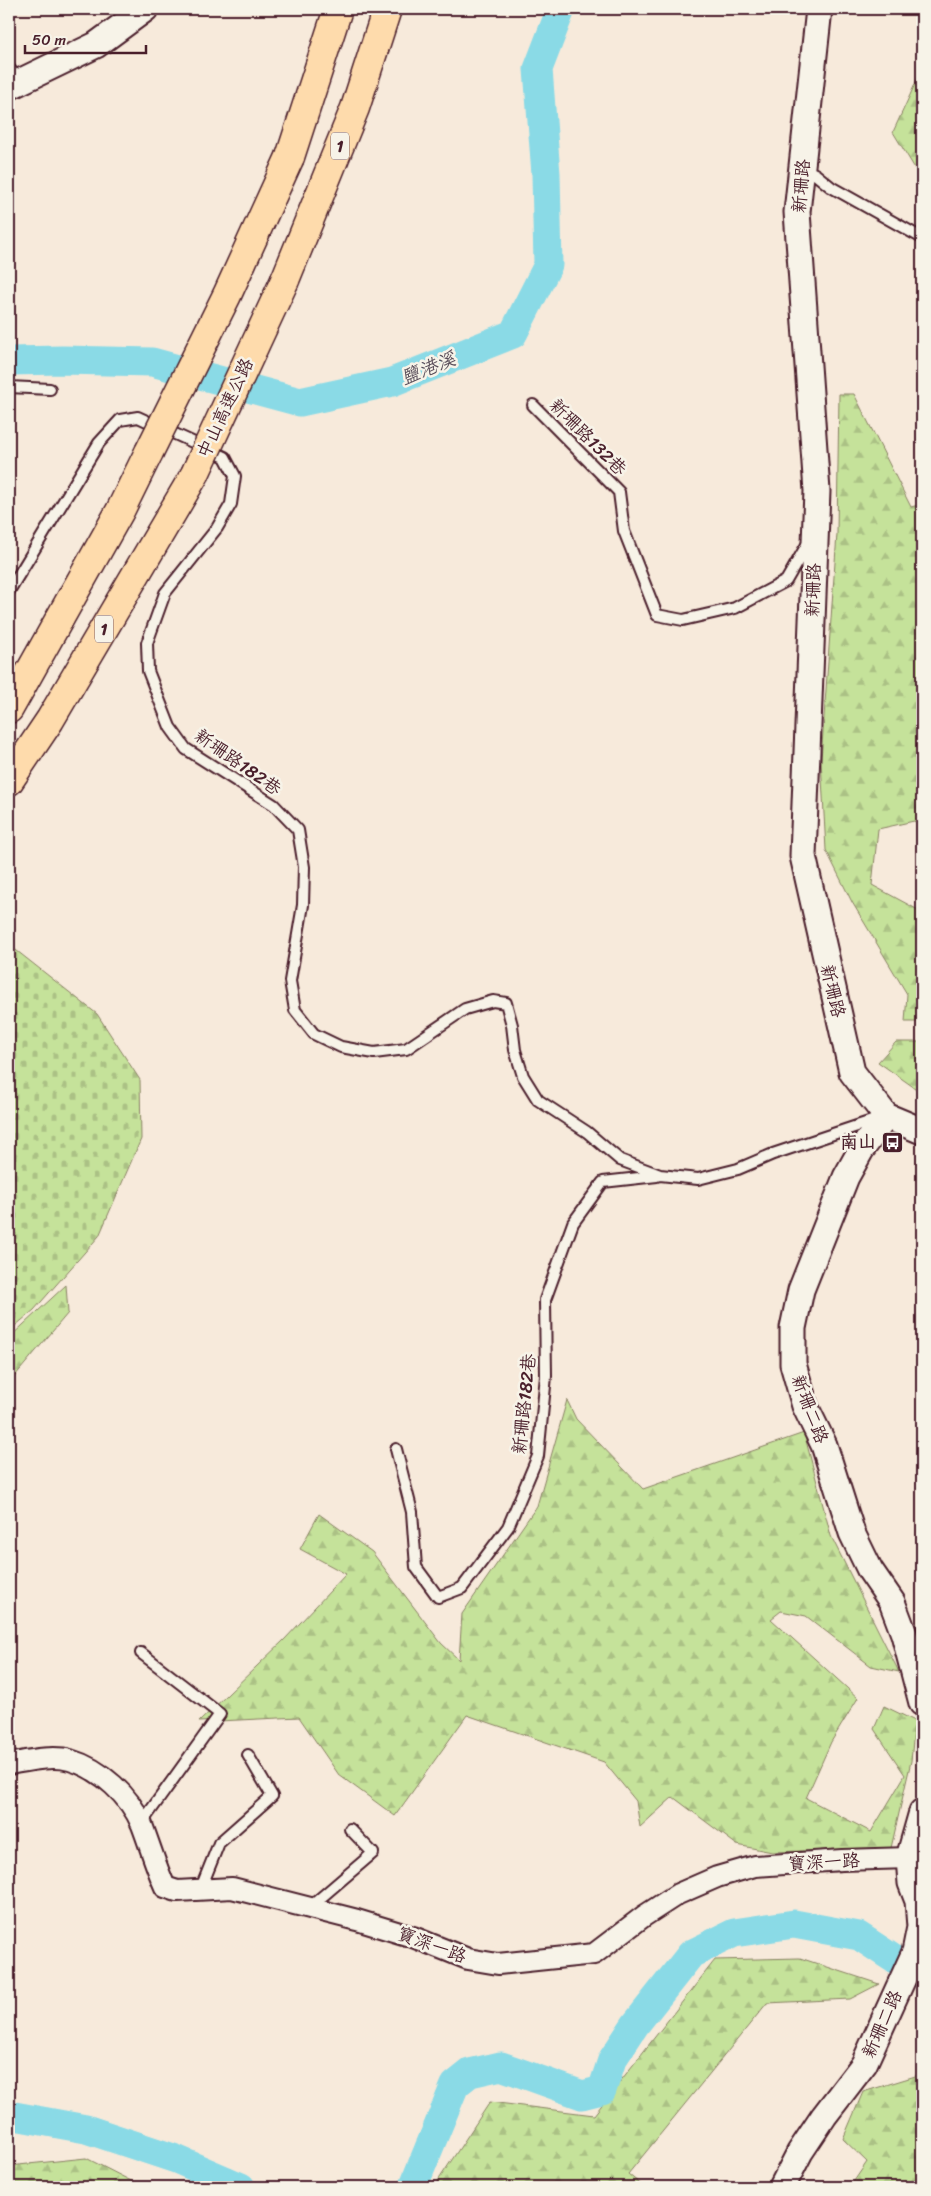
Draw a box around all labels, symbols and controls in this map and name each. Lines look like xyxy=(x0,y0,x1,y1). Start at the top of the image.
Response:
scale bar xyxy=(25,22,146,54)
text: 50 m xyxy=(32,27,67,53)
road number: 1 xyxy=(331,132,349,160)
street label: 新珊路 xyxy=(783,158,819,214)
water label: 鹽港溪 xyxy=(395,342,462,394)
street label: 中山高速公路 xyxy=(188,352,262,464)
street label: 新珊路132巷 xyxy=(541,390,635,484)
street label: 新珊路 xyxy=(796,562,830,618)
road number: 1 xyxy=(95,616,113,642)
street label: 新珊路182巷 xyxy=(187,720,289,804)
street label: 新珊路 xyxy=(811,961,855,1021)
place label: 南山 xyxy=(840,1126,876,1158)
bus stop icon: 南山 xyxy=(880,1130,904,1154)
street label: 新珊路182巷 xyxy=(503,1352,545,1456)
street label: 新珊二路 xyxy=(782,1370,838,1448)
street label: 寶深一路 xyxy=(787,1844,861,1880)
street label: 寶深一路 xyxy=(393,1918,471,1972)
street label: 新珊二路 xyxy=(853,1985,911,2063)

